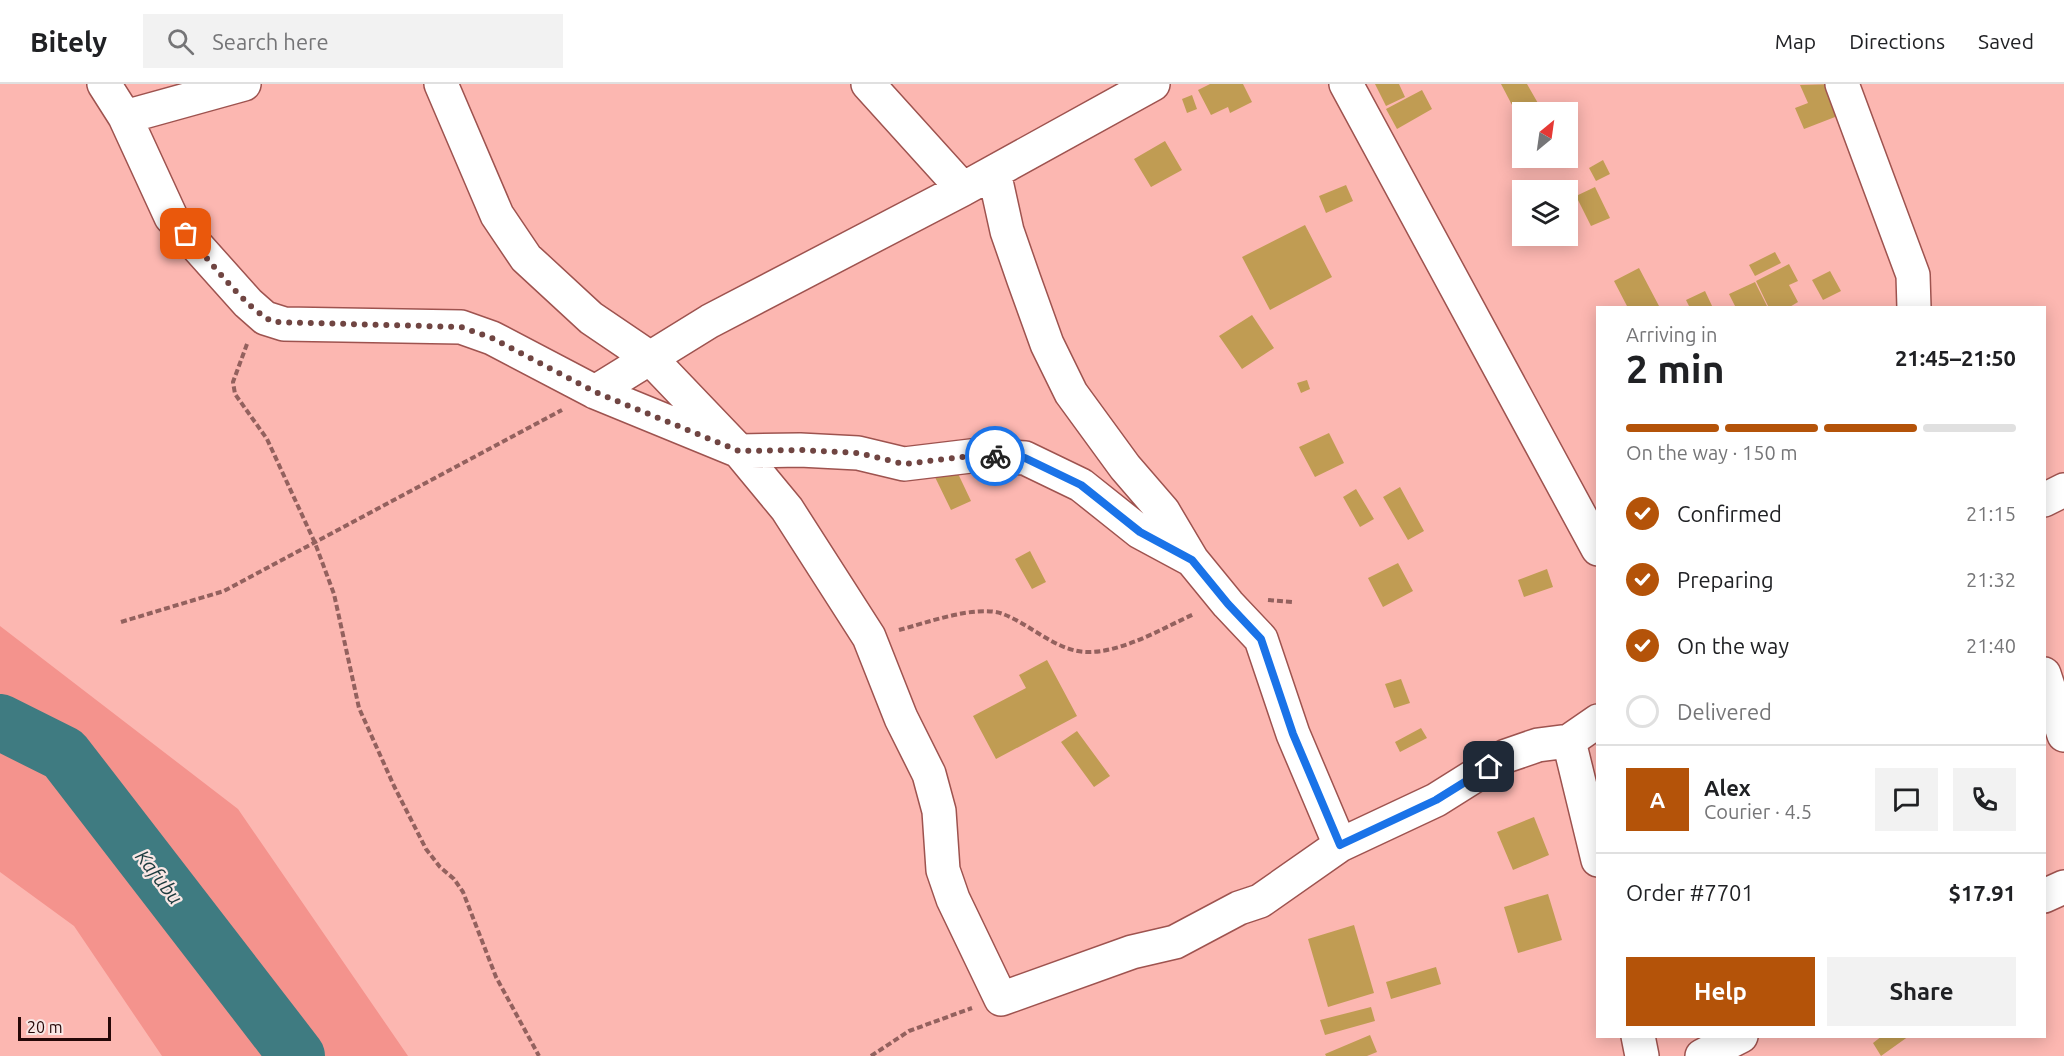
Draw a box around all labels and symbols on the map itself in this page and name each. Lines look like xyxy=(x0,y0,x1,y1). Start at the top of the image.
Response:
north arrow xyxy=(1512,102,1578,168)
pin xyxy=(160,208,211,259)
courier xyxy=(965,426,1025,486)
pin xyxy=(1463,741,1514,792)
water label: Kafubu xyxy=(131,845,188,909)
scale bar xyxy=(18,1014,111,1042)

